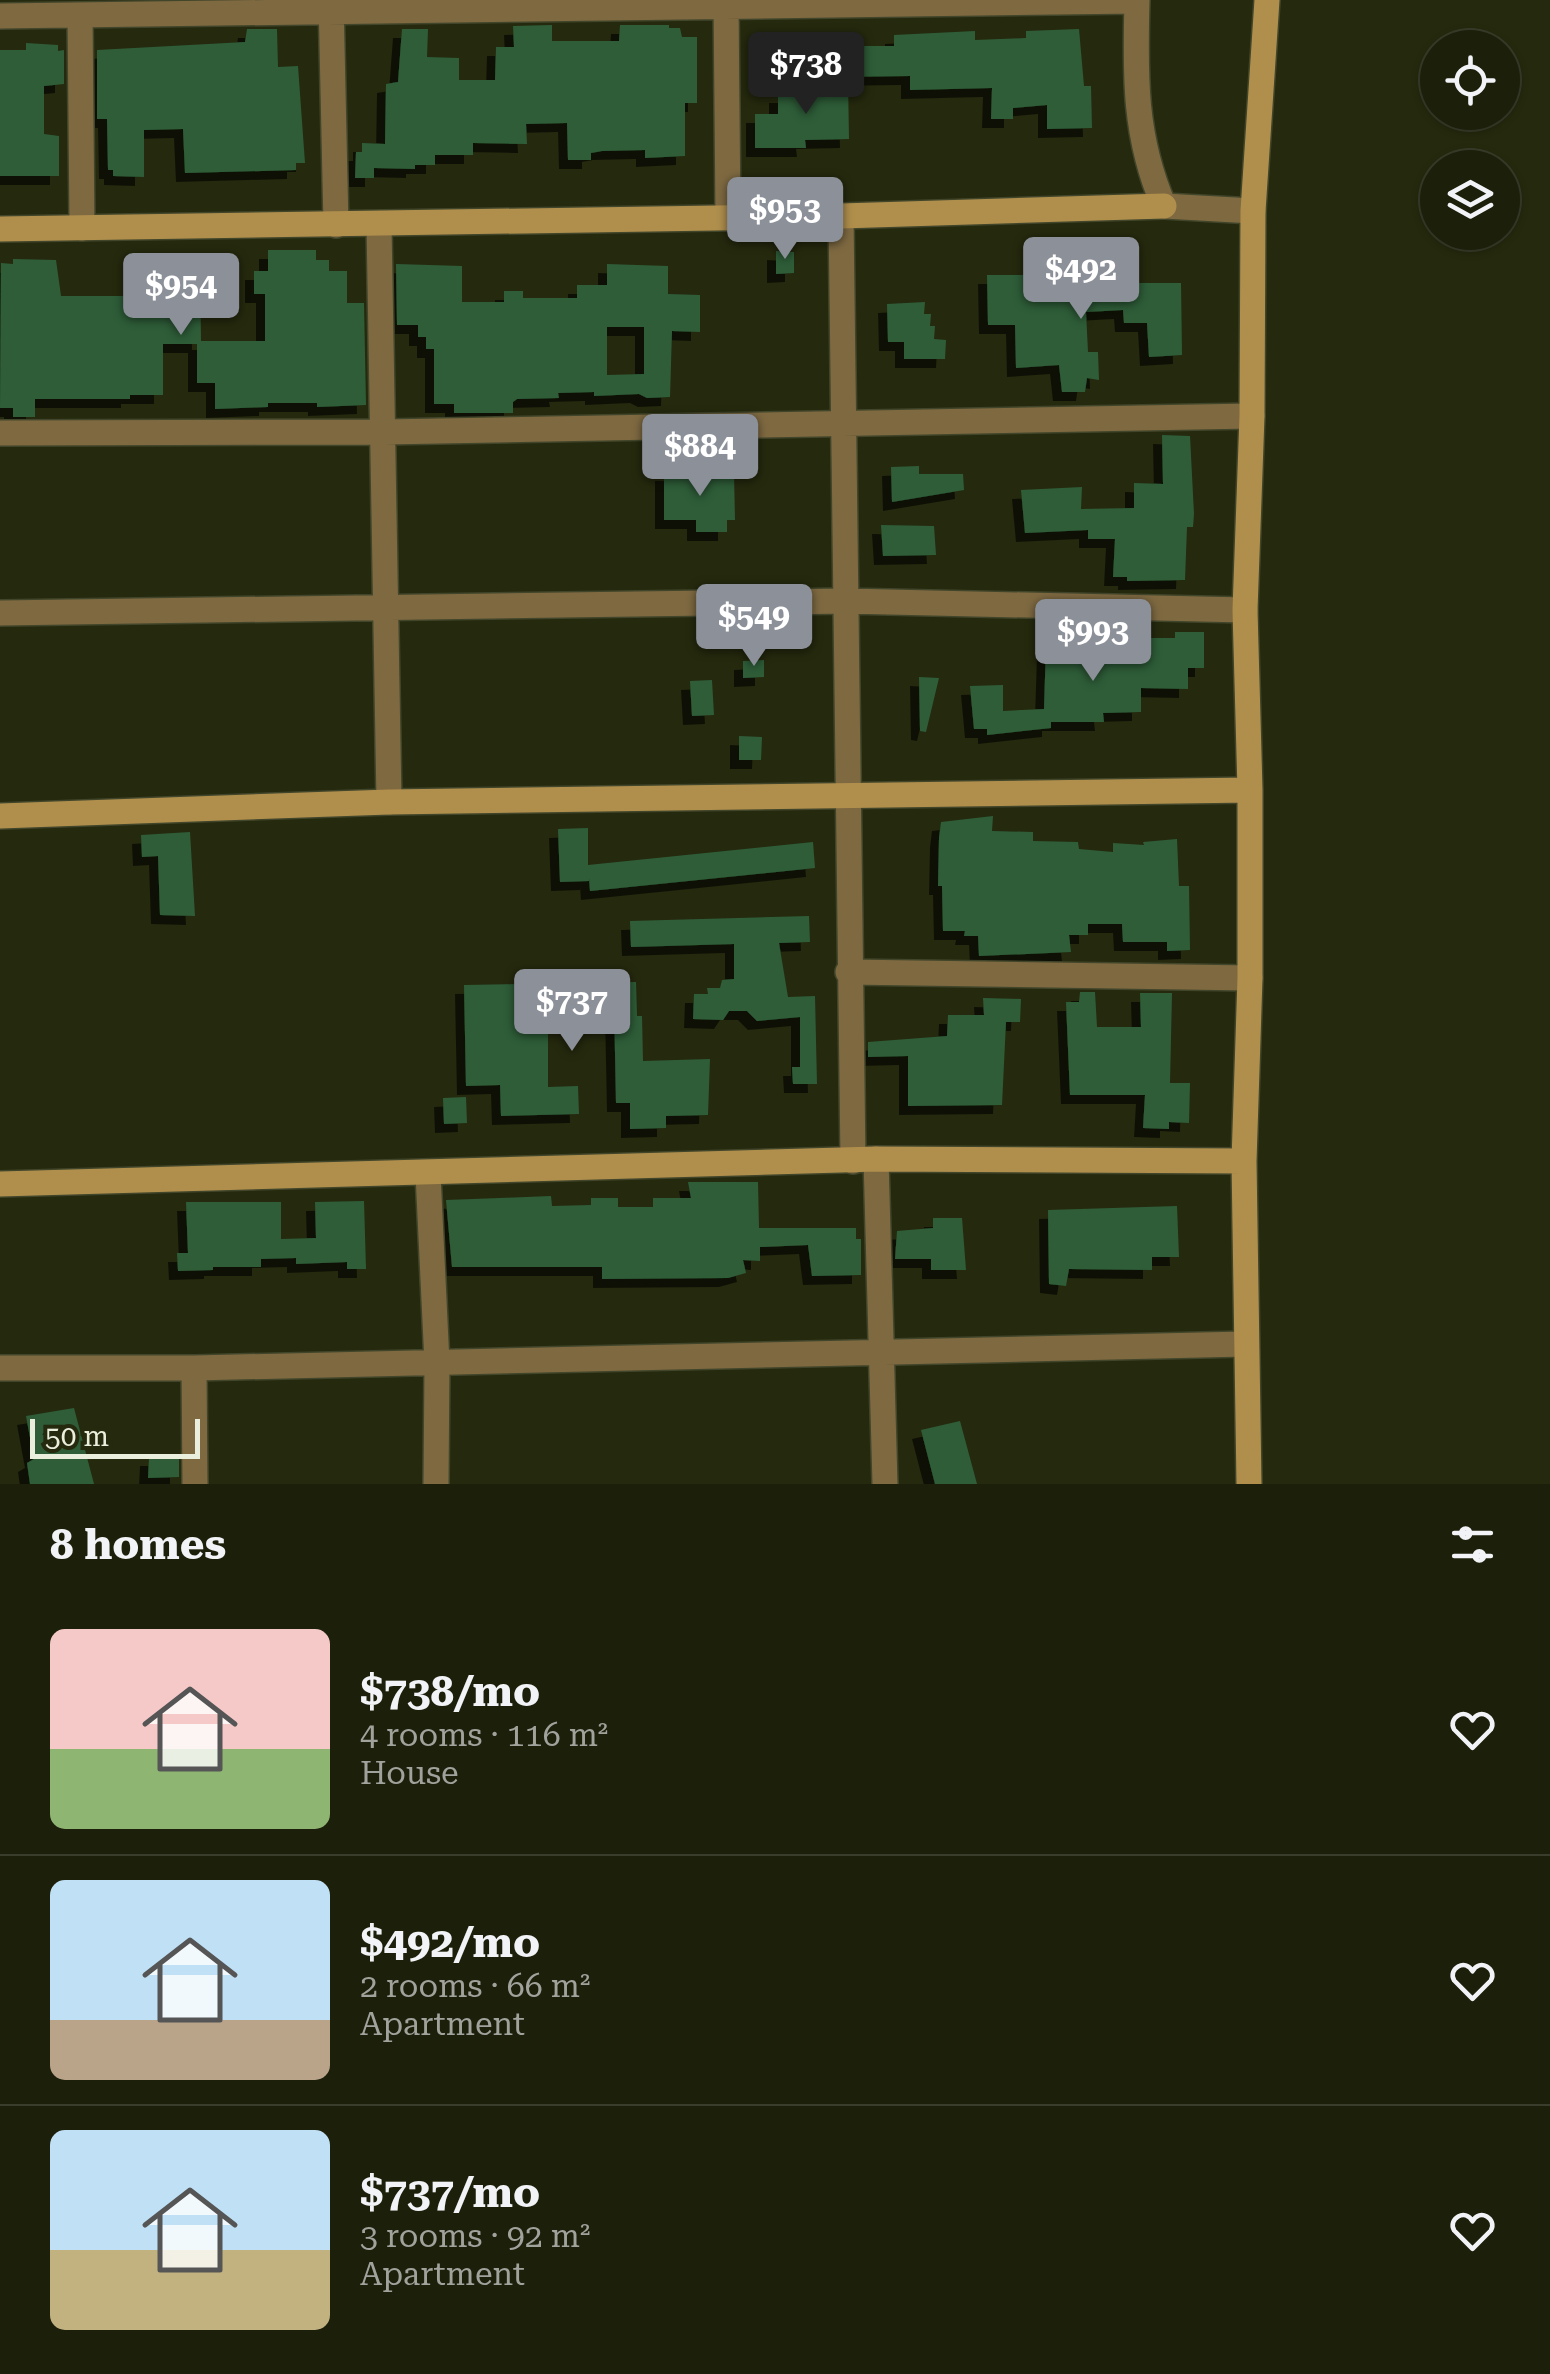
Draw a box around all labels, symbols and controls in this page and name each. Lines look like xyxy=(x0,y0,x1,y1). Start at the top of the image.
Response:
map controls xyxy=(1420,30,1520,250)
button: locate xyxy=(1420,30,1520,130)
pin: $738 xyxy=(747,32,865,117)
text: $738 xyxy=(770,45,842,83)
button: layers xyxy=(1420,150,1520,250)
pin: $953 xyxy=(726,177,844,262)
text: $953 xyxy=(749,190,821,228)
pin: $492 xyxy=(1022,237,1140,322)
text: $492 xyxy=(1045,250,1117,288)
pin: $954 xyxy=(122,253,240,338)
text: $954 xyxy=(145,266,217,304)
pin: $884 xyxy=(641,414,759,499)
text: $884 xyxy=(664,427,736,465)
pin: $549 xyxy=(695,584,813,669)
text: $549 xyxy=(718,597,790,635)
pin: $993 xyxy=(1034,599,1152,684)
text: $993 xyxy=(1057,612,1129,650)
pin: $737 xyxy=(513,969,631,1054)
text: $737 xyxy=(536,982,608,1020)
scale bar xyxy=(30,1414,200,1458)
text: 50 m xyxy=(45,1420,109,1453)
icon: filters xyxy=(1445,1517,1500,1572)
text: 8 homes xyxy=(50,1520,226,1569)
text: $738/mo xyxy=(360,1667,540,1716)
icon: home xyxy=(130,1669,250,1789)
icon: heart xyxy=(1445,1702,1500,1757)
text: 4 rooms · 116 m² xyxy=(360,1716,608,1754)
text: House xyxy=(360,1754,459,1792)
text: $492/mo xyxy=(360,1918,540,1967)
icon: home xyxy=(130,1920,250,2040)
icon: heart xyxy=(1445,1953,1500,2008)
text: 2 rooms · 66 m² xyxy=(360,1967,590,2005)
text: Apartment xyxy=(360,2005,525,2043)
text: $737/mo xyxy=(360,2168,540,2217)
icon: home xyxy=(130,2170,250,2290)
icon: heart xyxy=(1445,2203,1500,2258)
text: 3 rooms · 92 m² xyxy=(360,2217,590,2255)
text: Apartment xyxy=(360,2255,525,2293)

